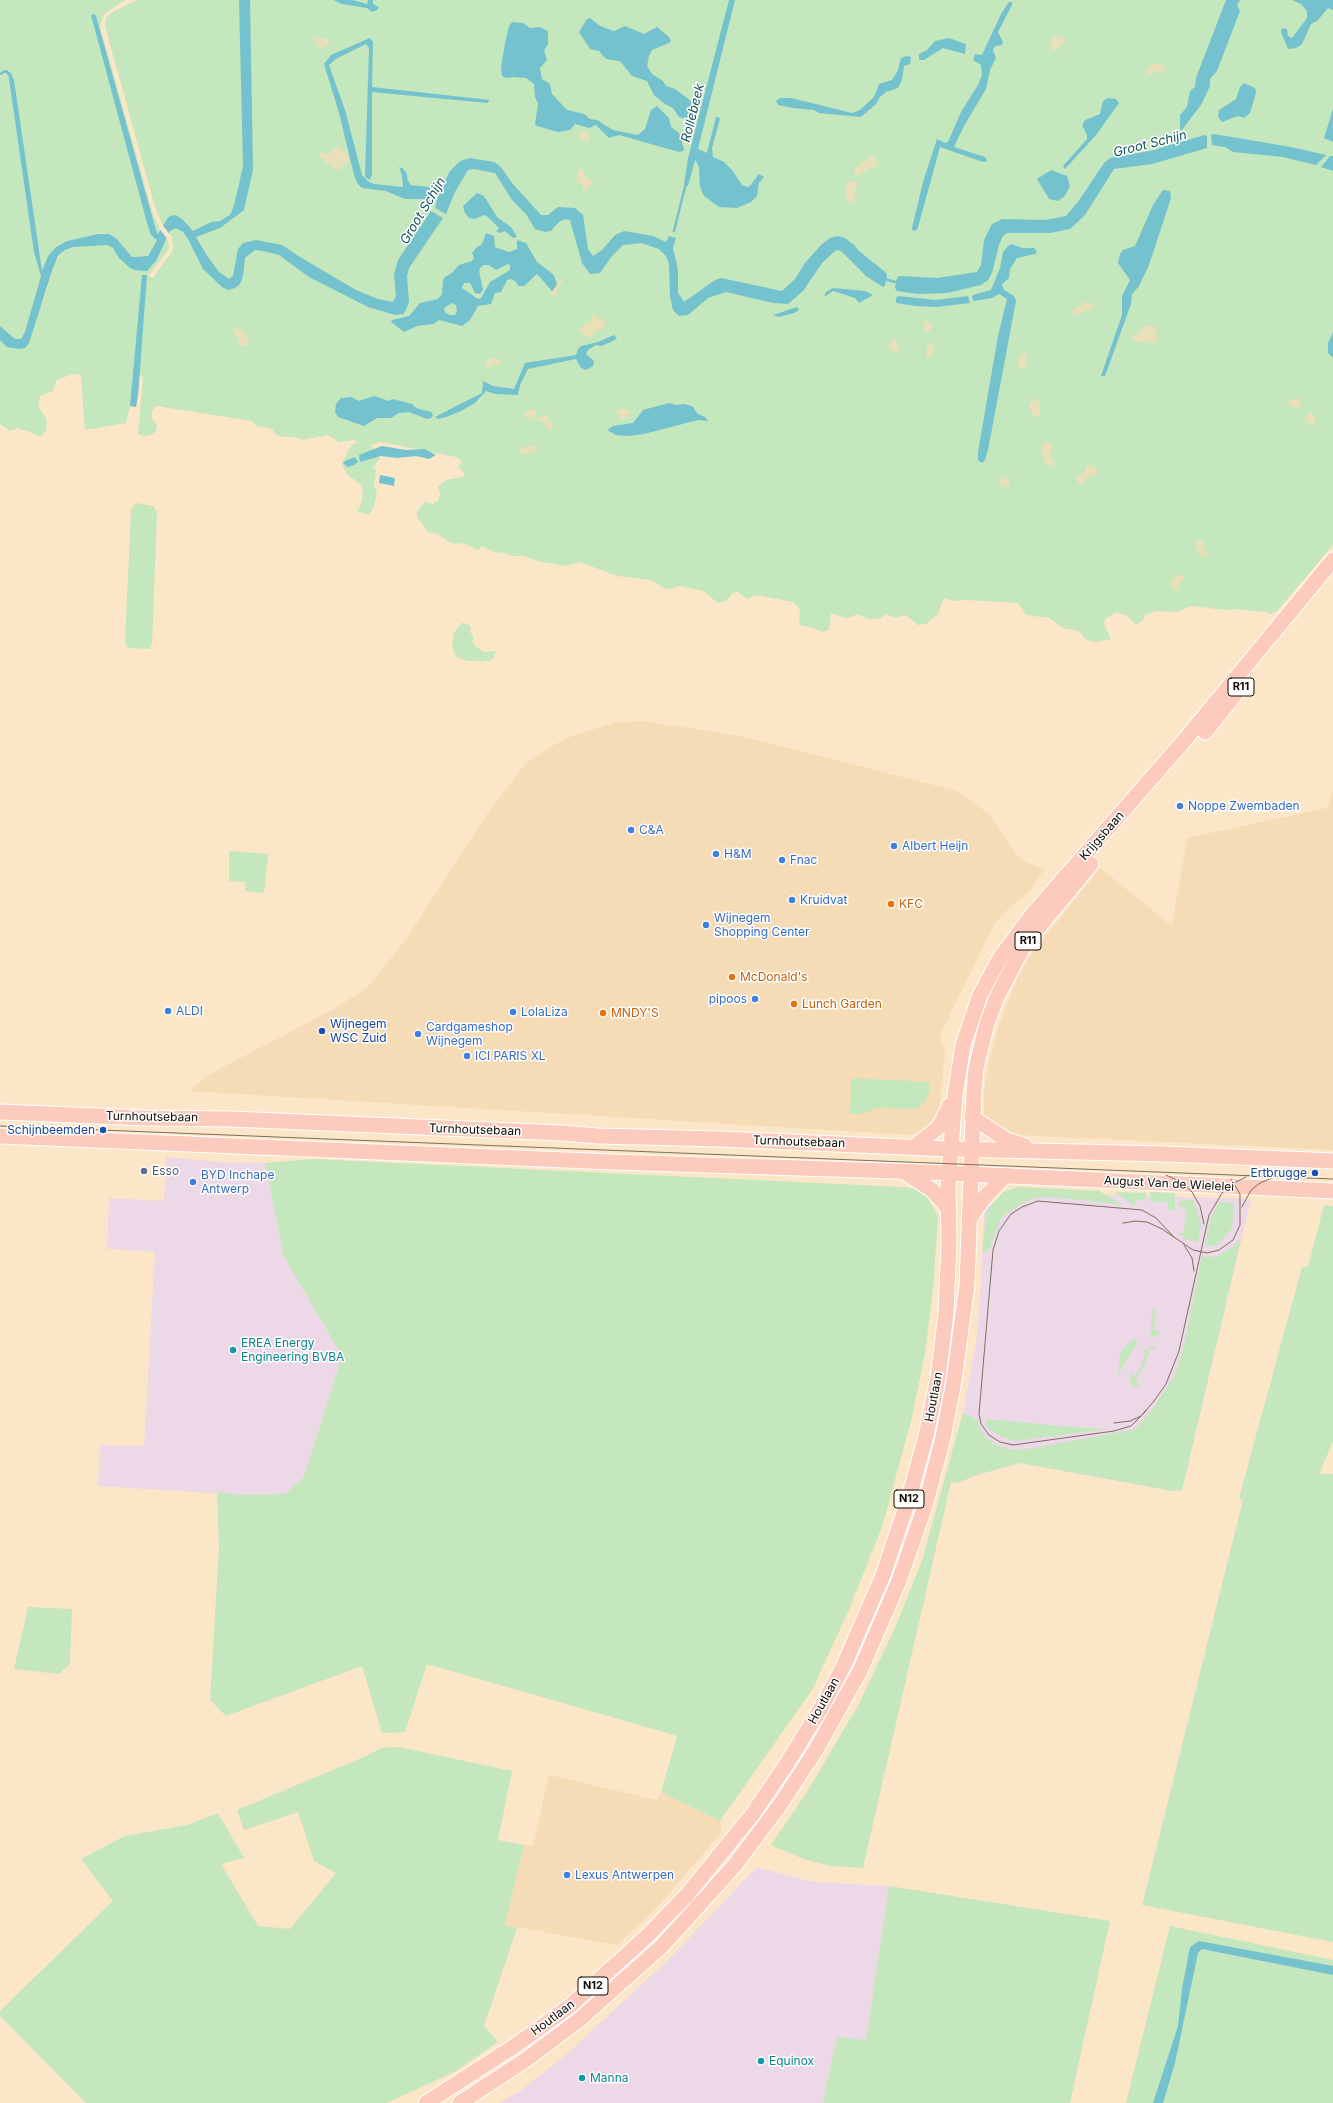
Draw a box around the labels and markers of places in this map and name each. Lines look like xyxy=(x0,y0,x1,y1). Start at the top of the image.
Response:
place label: Noppe Zwembaden xyxy=(1188,799,1300,813)
marker: Noppe Zwembaden xyxy=(1175,801,1185,811)
place label: C&A xyxy=(639,823,664,837)
marker: C&A xyxy=(626,825,636,835)
place label: Albert Heijn xyxy=(902,839,968,853)
marker: Albert Heijn xyxy=(889,841,899,851)
place label: H&M xyxy=(724,847,751,861)
marker: H&M xyxy=(711,849,721,859)
place label: Fnac xyxy=(790,853,817,867)
marker: Fnac xyxy=(777,855,787,865)
place label: Kruidvat xyxy=(800,893,847,907)
marker: Kruidvat xyxy=(787,895,797,905)
place label: KFC xyxy=(899,897,923,911)
marker: KFC xyxy=(886,899,896,909)
place label: Wijnegem Shopping Center xyxy=(714,911,810,939)
marker: Wijnegem Shopping Center xyxy=(701,920,711,930)
place label: McDonald's xyxy=(740,970,808,984)
marker: McDonald's xyxy=(727,972,737,982)
place label: pipoos xyxy=(709,992,747,1006)
marker: pipoos xyxy=(750,994,760,1004)
place label: Lunch Garden xyxy=(802,997,882,1011)
marker: Lunch Garden xyxy=(789,999,799,1009)
place label: ALDI xyxy=(176,1004,203,1018)
place label: LolaLiza xyxy=(521,1005,568,1019)
marker: ALDI xyxy=(163,1006,173,1016)
place label: MNDY'S xyxy=(611,1006,659,1020)
marker: LolaLiza xyxy=(508,1007,518,1017)
marker: MNDY'S xyxy=(598,1008,608,1018)
place label: Wijnegem WSC Zuid xyxy=(330,1017,387,1045)
place label: Cardgameshop Wijnegem xyxy=(426,1020,513,1048)
marker: Wijnegem WSC Zuid xyxy=(317,1026,327,1036)
marker: Cardgameshop Wijnegem xyxy=(413,1029,423,1039)
place label: ICI PARIS XL xyxy=(475,1049,546,1063)
marker: ICI PARIS XL xyxy=(462,1051,472,1061)
place label: Schijnbeemden xyxy=(7,1123,95,1137)
marker: Schijnbeemden xyxy=(98,1125,108,1135)
place label: Esso xyxy=(152,1164,179,1178)
marker: Esso xyxy=(139,1166,149,1176)
place label: Ertbrugge xyxy=(1250,1166,1307,1180)
place label: BYD Inchape Antwerp xyxy=(201,1168,274,1196)
marker: Ertbrugge xyxy=(1310,1168,1320,1178)
marker: BYD Inchape Antwerp xyxy=(188,1177,198,1187)
place label: EREA Energy Engineering BVBA xyxy=(241,1336,344,1364)
marker: EREA Energy Engineering BVBA xyxy=(228,1345,238,1355)
place label: Lexus Antwerpen xyxy=(575,1868,674,1882)
marker: Lexus Antwerpen xyxy=(562,1870,572,1880)
place label: Equinox xyxy=(769,2054,814,2068)
marker: Equinox xyxy=(756,2056,766,2066)
place label: Manna xyxy=(590,2071,628,2085)
marker: Manna xyxy=(577,2073,587,2083)

